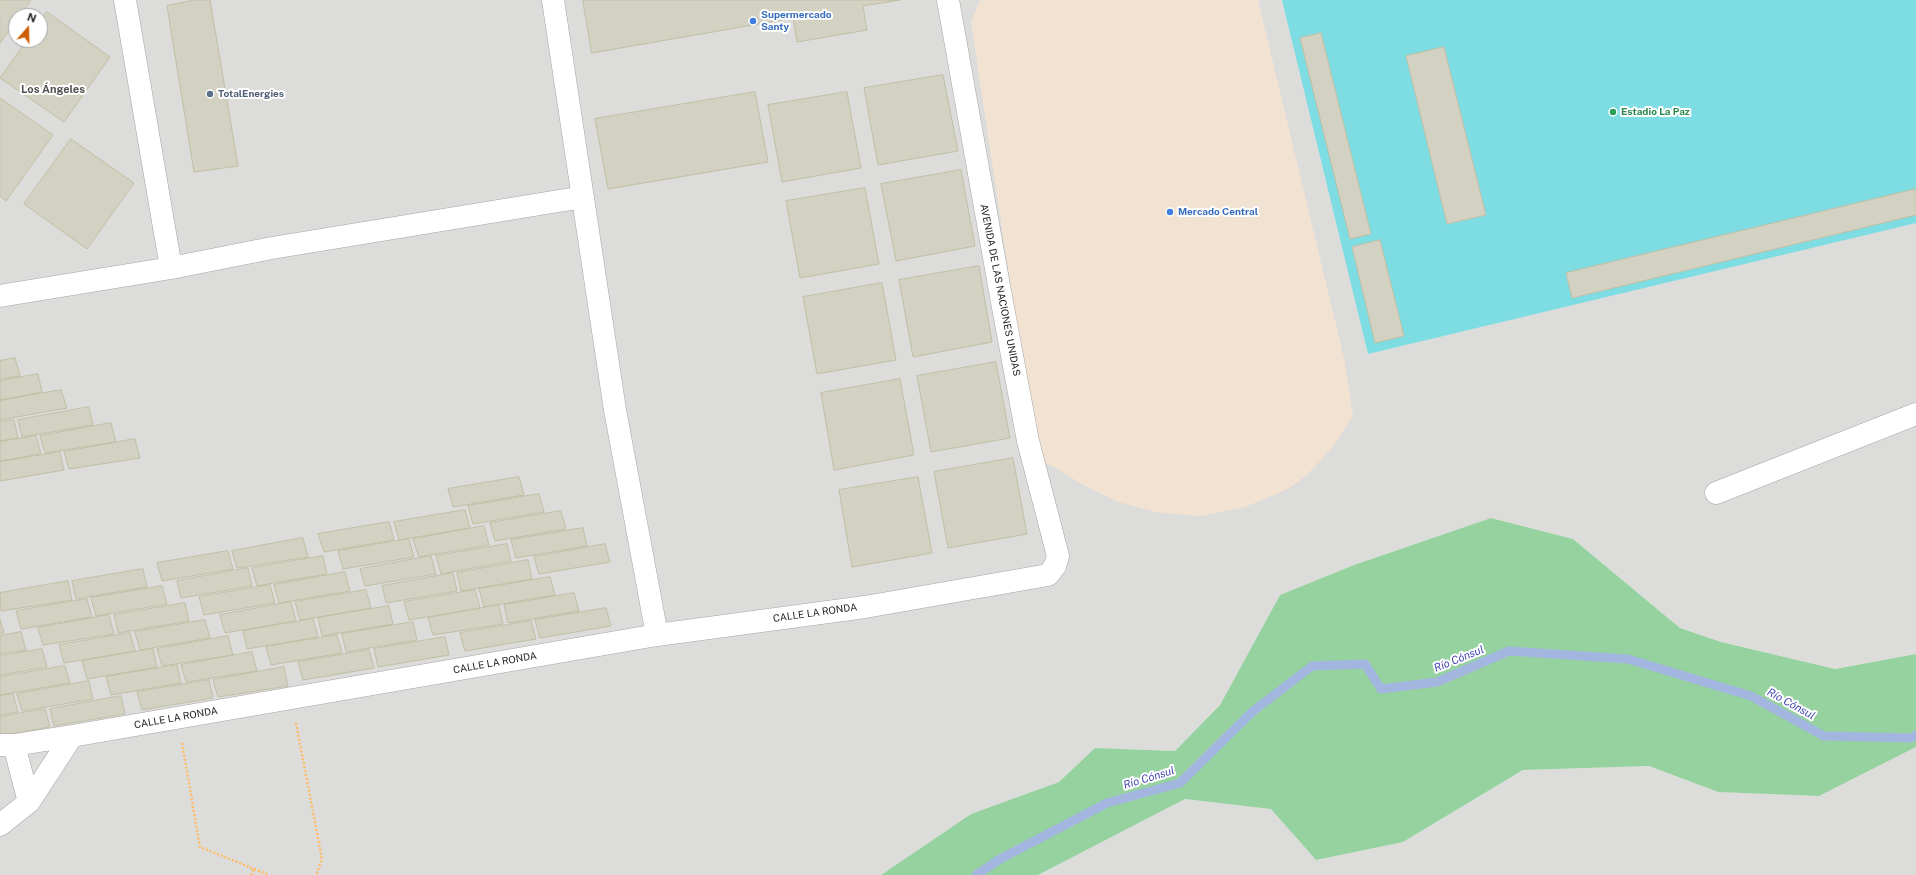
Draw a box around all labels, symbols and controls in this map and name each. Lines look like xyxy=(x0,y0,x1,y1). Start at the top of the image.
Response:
north arrow xyxy=(8,8,48,48)
place label: Supermercado Santy xyxy=(761,9,832,32)
text: N xyxy=(26,11,38,25)
marker: Supermercado Santy xyxy=(748,16,758,26)
district label: Los Ángeles xyxy=(21,83,85,97)
place label: TotalEnergies xyxy=(218,88,284,100)
marker: TotalEnergies xyxy=(205,89,215,99)
place label: Estadio La Paz xyxy=(1621,106,1690,118)
marker: Estadio La Paz xyxy=(1608,107,1618,117)
street label: AVENIDA DE LAS NACIONES UNIDAS xyxy=(977,203,1023,377)
place label: Mercado Central xyxy=(1178,206,1258,218)
marker: Mercado Central xyxy=(1165,207,1175,217)
street label: CALLE LA RONDA xyxy=(772,601,858,625)
water label: Río Cónsul xyxy=(1432,643,1486,675)
street label: CALLE LA RONDA xyxy=(452,650,538,676)
water label: Río Cónsul xyxy=(1765,685,1817,723)
street label: CALLE LA RONDA xyxy=(133,705,219,731)
water label: Río Cónsul xyxy=(1122,764,1176,792)

